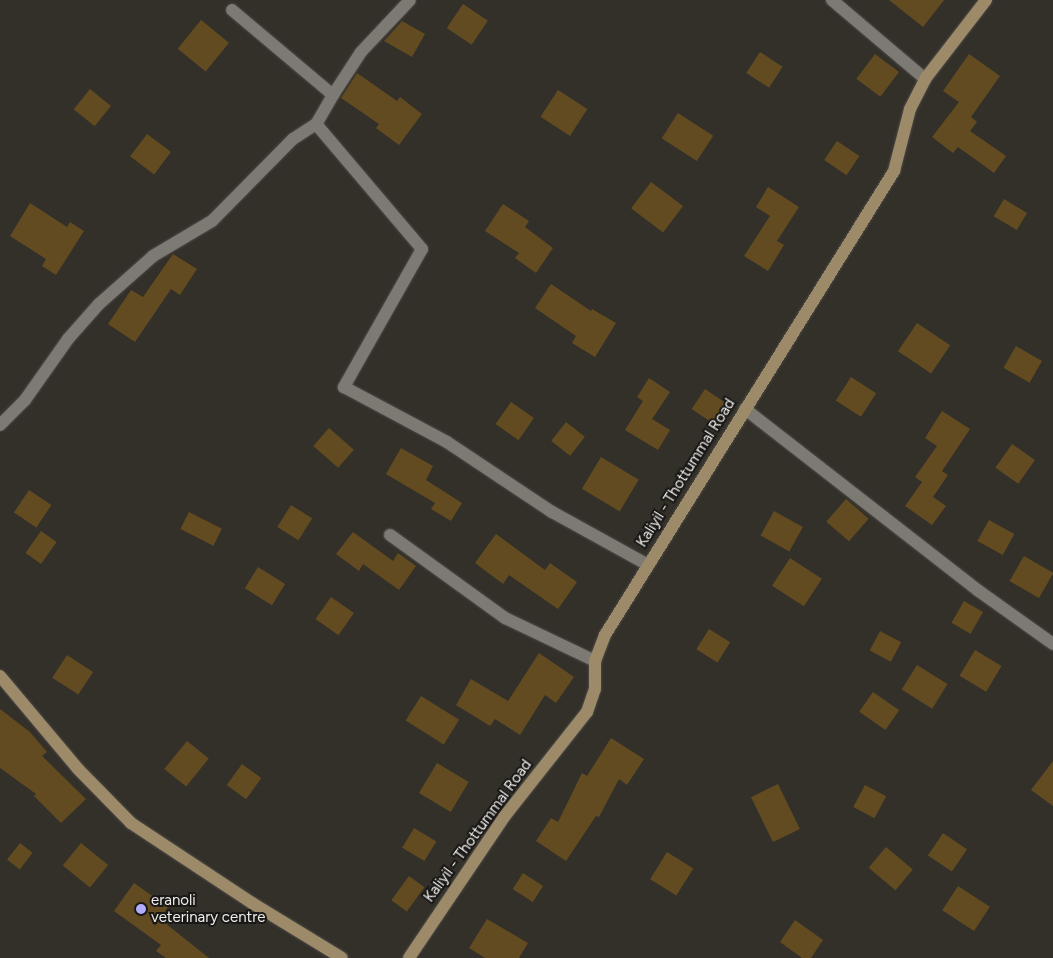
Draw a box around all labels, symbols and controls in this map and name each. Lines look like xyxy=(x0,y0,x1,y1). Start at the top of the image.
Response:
street label: Kaliyil - Thottummal Road xyxy=(633,395,739,551)
street label: Kaliyil - Thottummal Road xyxy=(420,756,536,906)
place label: eranoli veterinary centre xyxy=(151,891,265,926)
marker: eranoli veterinary centre xyxy=(135,903,147,915)

